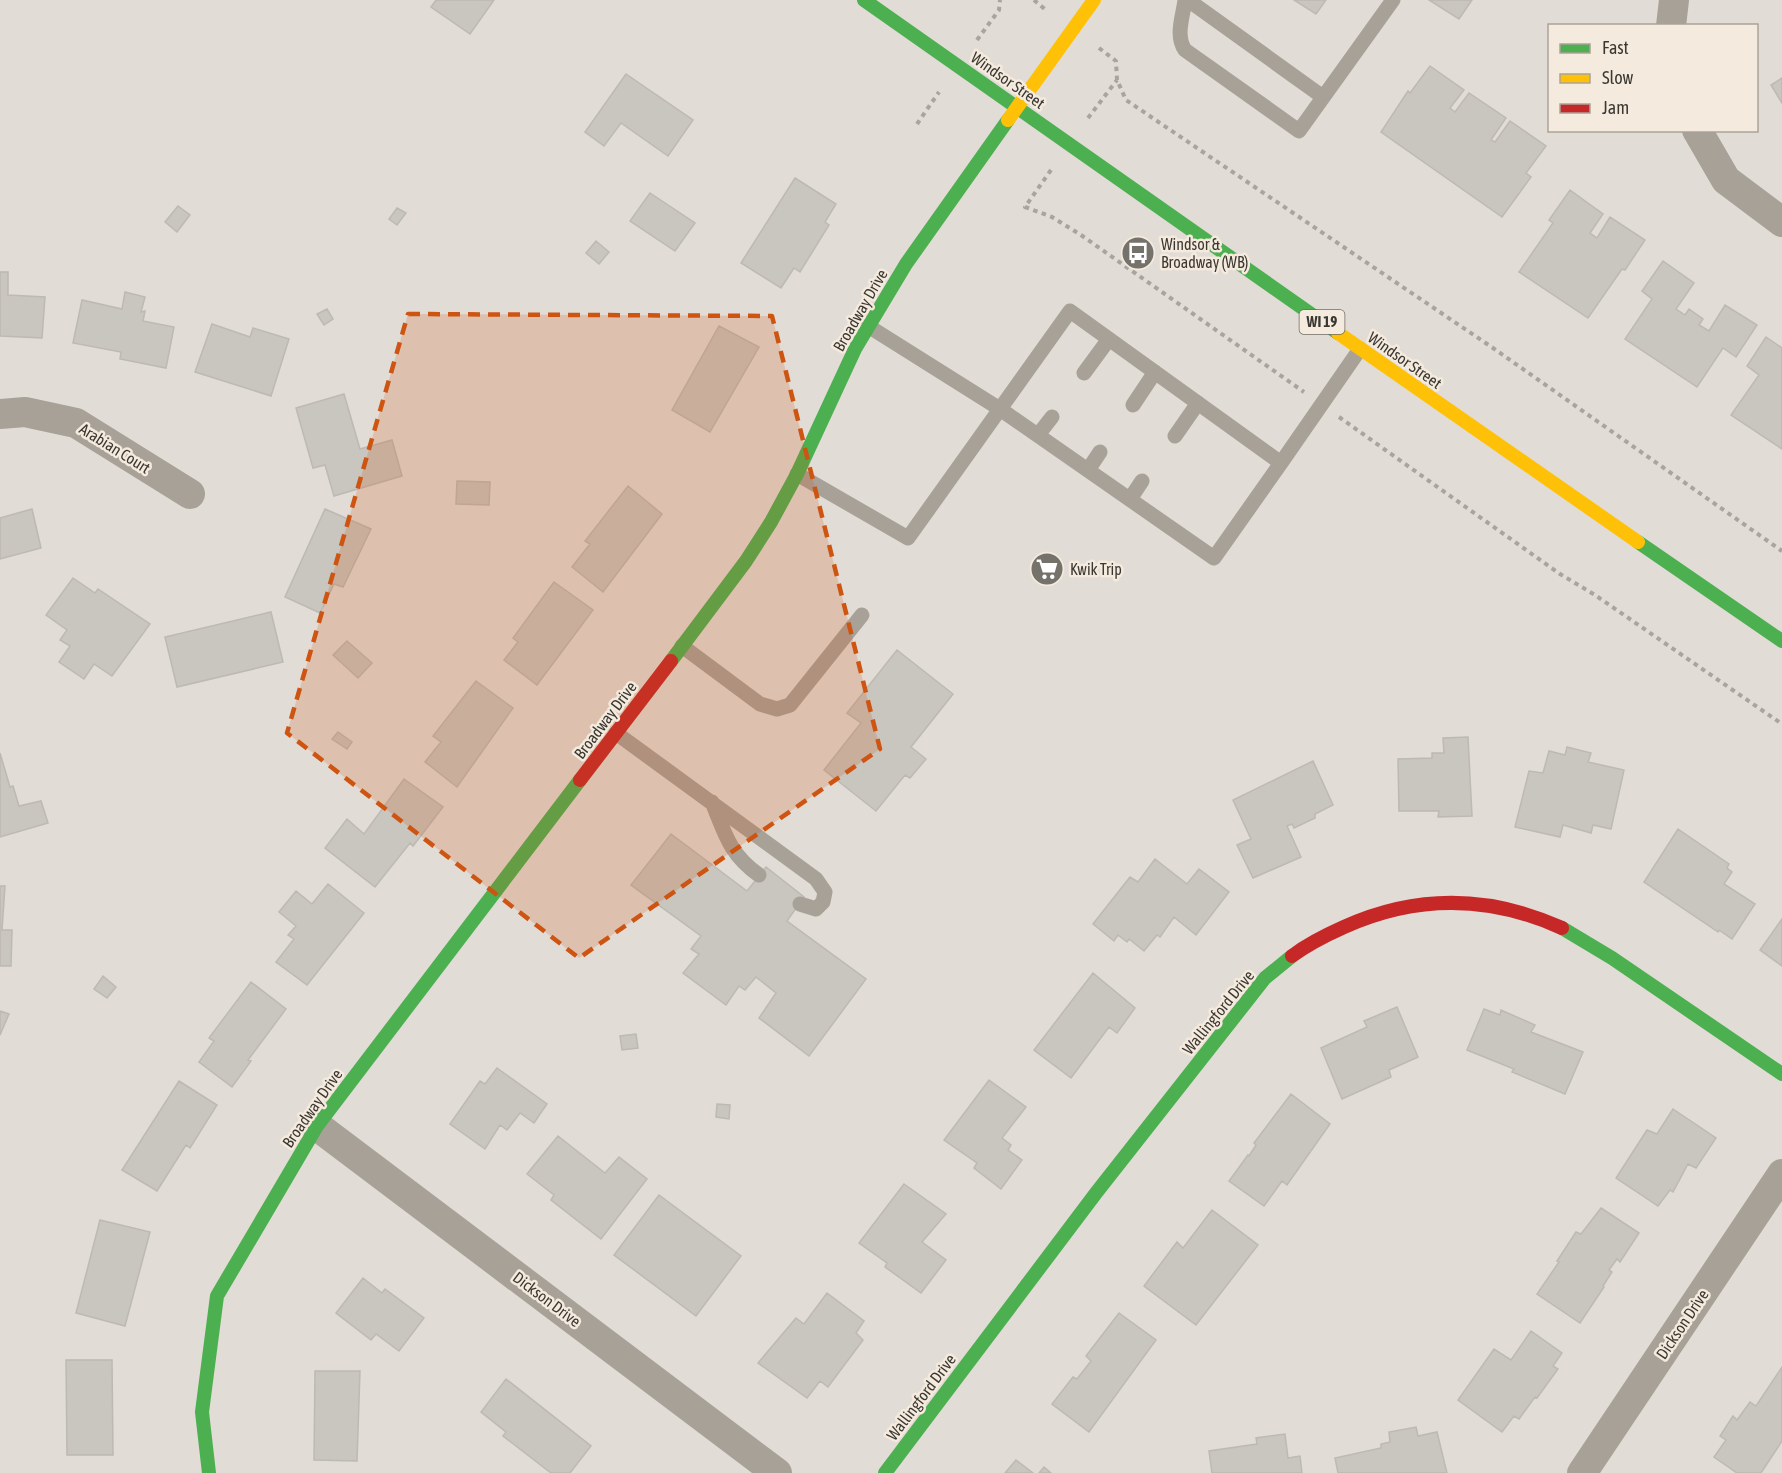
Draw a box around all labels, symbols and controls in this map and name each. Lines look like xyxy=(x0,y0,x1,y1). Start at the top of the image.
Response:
legend xyxy=(1548,24,1758,132)
text: Fast xyxy=(1602,37,1629,58)
street label: Windsor Street xyxy=(968,48,1049,112)
text: Slow xyxy=(1602,67,1633,88)
text: Jam xyxy=(1602,97,1629,118)
bus stop icon: Windsor & Broadway (WB) xyxy=(1120,235,1156,271)
place label: Windsor & Broadway (WB) xyxy=(1161,235,1248,272)
street label: Broadway Drive xyxy=(829,266,892,355)
road number: WI 19 xyxy=(1300,310,1344,334)
street label: Windsor Street xyxy=(1365,328,1446,392)
street label: Arabian Court xyxy=(76,419,154,477)
supermarket icon: Kwik Trip xyxy=(1029,551,1065,587)
place label: Kwik Trip xyxy=(1070,560,1122,579)
street label: Broadway Drive xyxy=(570,678,641,763)
street label: Wallingford Drive xyxy=(1179,966,1258,1058)
street label: Broadway Drive xyxy=(278,1065,346,1151)
street label: Dickson Drive xyxy=(510,1268,584,1330)
street label: Dickson Drive xyxy=(1652,1286,1712,1362)
street label: Wallingford Drive xyxy=(883,1351,960,1444)

